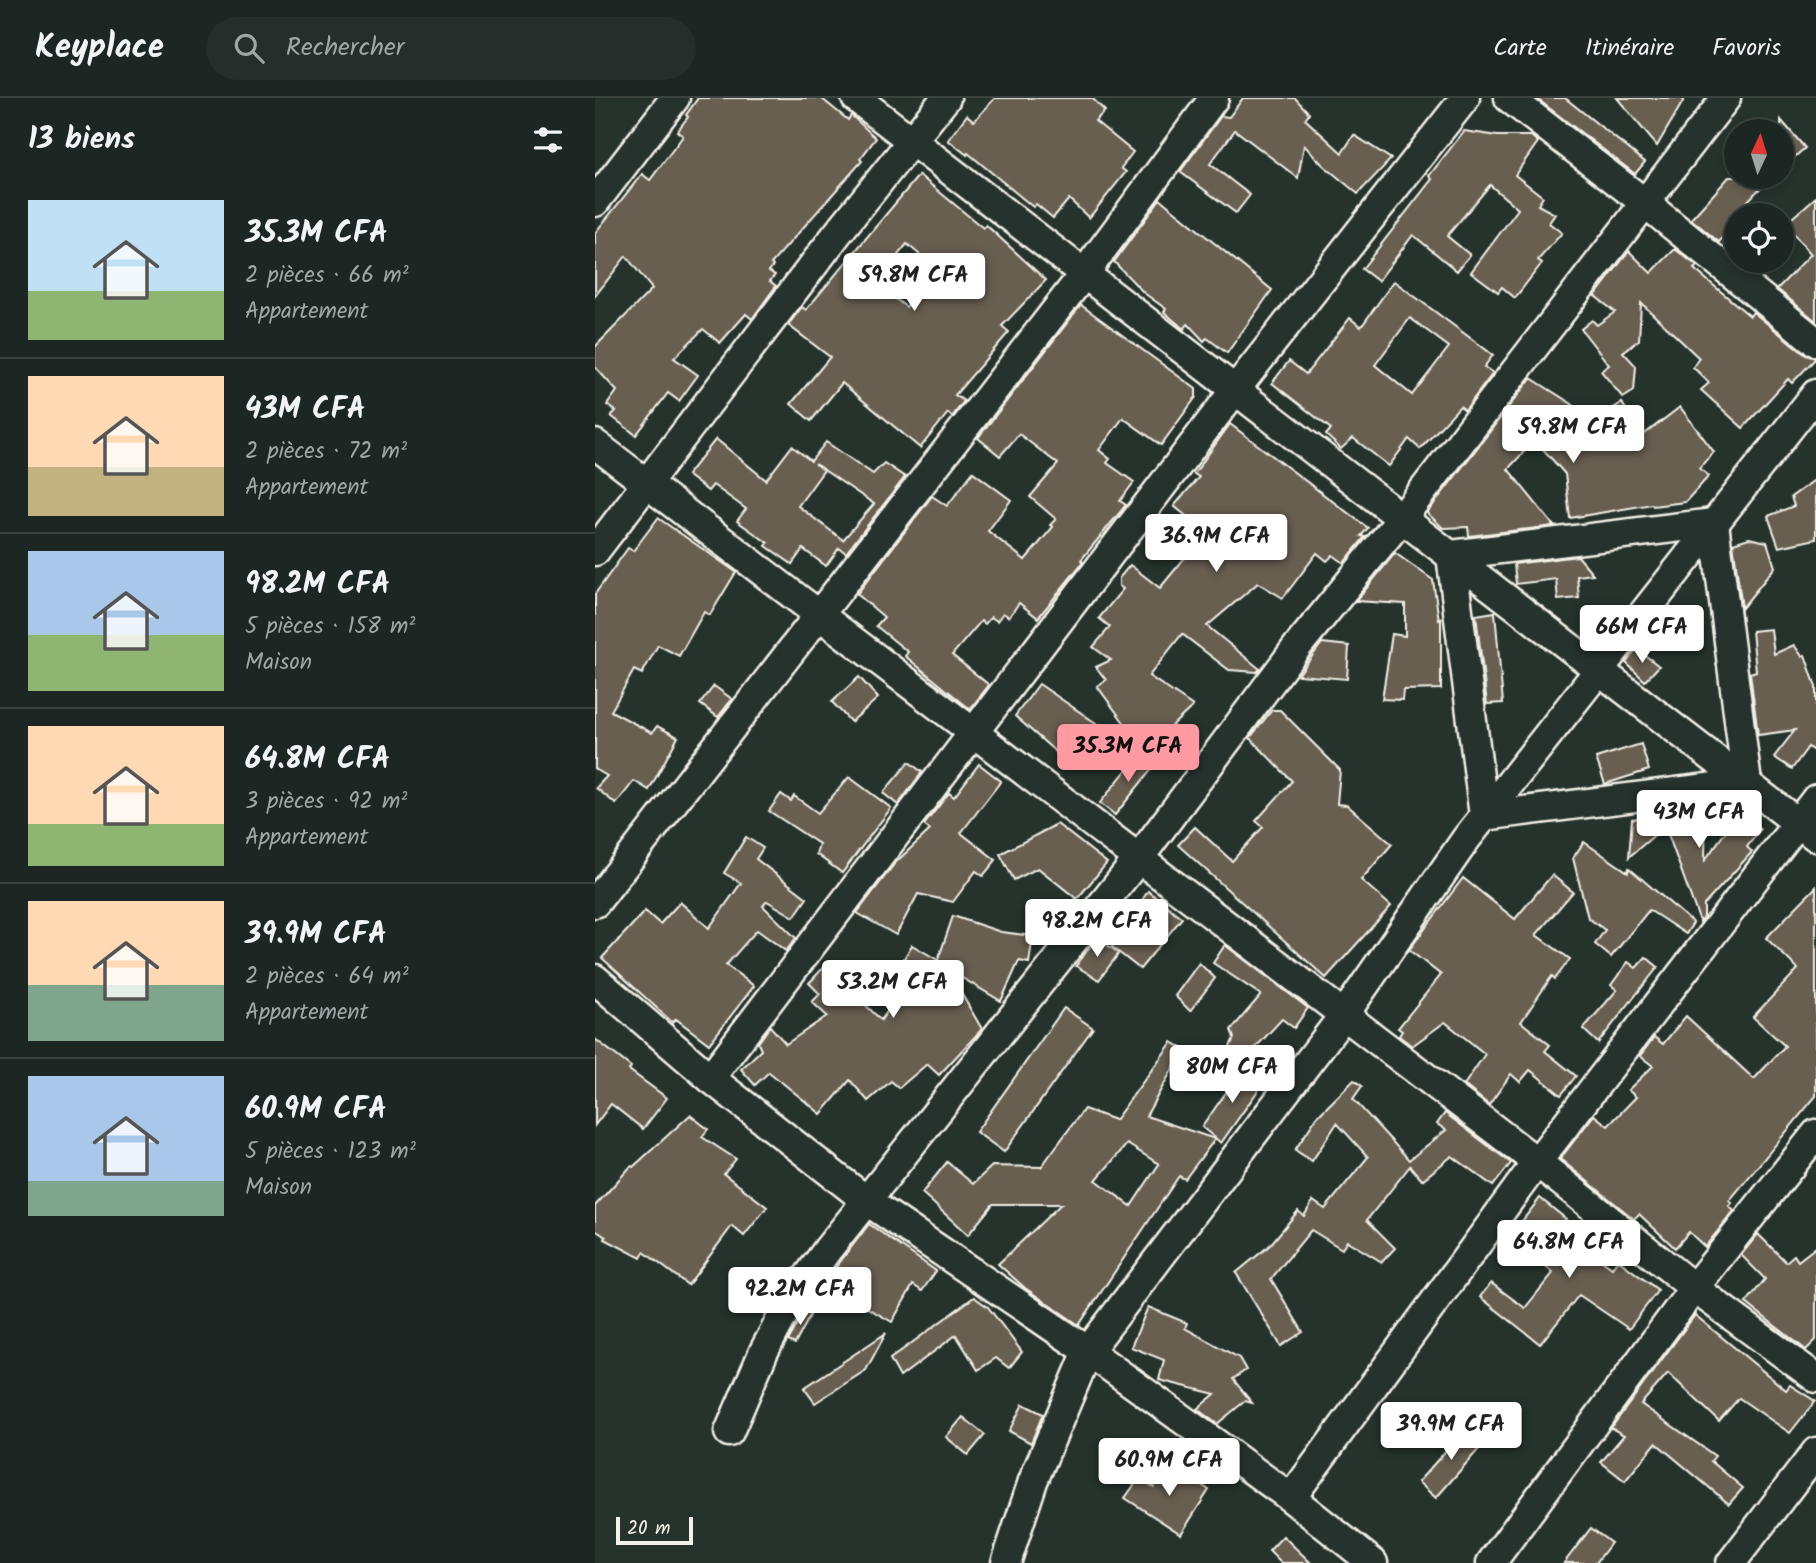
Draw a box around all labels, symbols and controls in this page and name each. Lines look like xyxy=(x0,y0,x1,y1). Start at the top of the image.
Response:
search box xyxy=(206,17,696,80)
text: Keyplace xyxy=(35,22,164,75)
text: Rechercher xyxy=(286,27,404,69)
icon: search xyxy=(230,29,268,67)
text: Carte xyxy=(1493,29,1547,68)
text: Itinéraire xyxy=(1585,29,1674,68)
text: Favoris xyxy=(1712,29,1781,68)
text: 13 biens xyxy=(28,116,135,164)
north arrow xyxy=(1724,119,1794,189)
map controls xyxy=(1724,119,1794,273)
icon: filters xyxy=(529,121,567,159)
button: locate xyxy=(1724,203,1794,273)
text: 35.3M CFA xyxy=(245,210,388,258)
icon: home xyxy=(84,228,168,312)
pin: 59.8M CFA xyxy=(834,254,994,313)
text: 2 pièces · 66 m² xyxy=(245,258,409,294)
text: 59.8M CFA xyxy=(859,258,969,294)
text: Appartement xyxy=(245,294,368,330)
text: 43M CFA xyxy=(245,386,366,434)
icon: home xyxy=(84,404,168,488)
pin: 59.8M CFA xyxy=(1493,406,1653,465)
text: 59.8M CFA xyxy=(1518,410,1628,446)
text: 2 pièces · 72 m² xyxy=(245,434,407,470)
text: Appartement xyxy=(245,470,368,506)
pin: 36.9M CFA xyxy=(1136,514,1296,574)
text: 36.9M CFA xyxy=(1161,519,1271,555)
text: 98.2M CFA xyxy=(245,561,390,609)
icon: home xyxy=(84,579,168,663)
pin: 66M CFA xyxy=(1577,606,1707,665)
text: 5 pièces · 158 m² xyxy=(245,609,415,645)
text: 66M CFA xyxy=(1596,610,1688,646)
text: Maison xyxy=(245,645,312,681)
pin: 35.3M CFA xyxy=(1048,724,1208,784)
text: 35.3M CFA xyxy=(1073,729,1183,765)
text: 64.8M CFA xyxy=(245,736,390,784)
icon: home xyxy=(84,754,168,838)
text: 3 pièces · 92 m² xyxy=(245,784,407,820)
pin: 43M CFA xyxy=(1634,790,1764,850)
text: 43M CFA xyxy=(1653,795,1745,831)
text: Appartement xyxy=(245,820,368,856)
pin: 98.2M CFA xyxy=(1017,900,1177,959)
text: 98.2M CFA xyxy=(1041,904,1153,940)
text: 39.9M CFA xyxy=(245,911,387,959)
icon: home xyxy=(84,929,168,1013)
text: 2 pièces · 64 m² xyxy=(245,959,408,995)
pin: 53.2M CFA xyxy=(813,960,973,1020)
text: 53.2M CFA xyxy=(838,965,948,1001)
text: Appartement xyxy=(245,995,368,1031)
pin: 80M CFA xyxy=(1167,1046,1297,1105)
text: 80M CFA xyxy=(1186,1050,1278,1086)
text: 60.9M CFA xyxy=(245,1086,387,1134)
icon: home xyxy=(84,1104,168,1188)
text: 5 pièces · 123 m² xyxy=(245,1134,416,1170)
text: Maison xyxy=(245,1170,312,1206)
pin: 64.8M CFA xyxy=(1489,1220,1649,1280)
text: 64.8M CFA xyxy=(1513,1225,1625,1261)
pin: 92.2M CFA xyxy=(720,1268,880,1327)
text: 92.2M CFA xyxy=(744,1272,856,1308)
pin: 39.9M CFA xyxy=(1371,1402,1531,1462)
text: 39.9M CFA xyxy=(1397,1407,1505,1443)
pin: 60.9M CFA xyxy=(1089,1438,1249,1498)
text: 60.9M CFA xyxy=(1115,1443,1223,1479)
scale bar xyxy=(616,1514,693,1546)
text: 20 m xyxy=(627,1514,670,1544)

